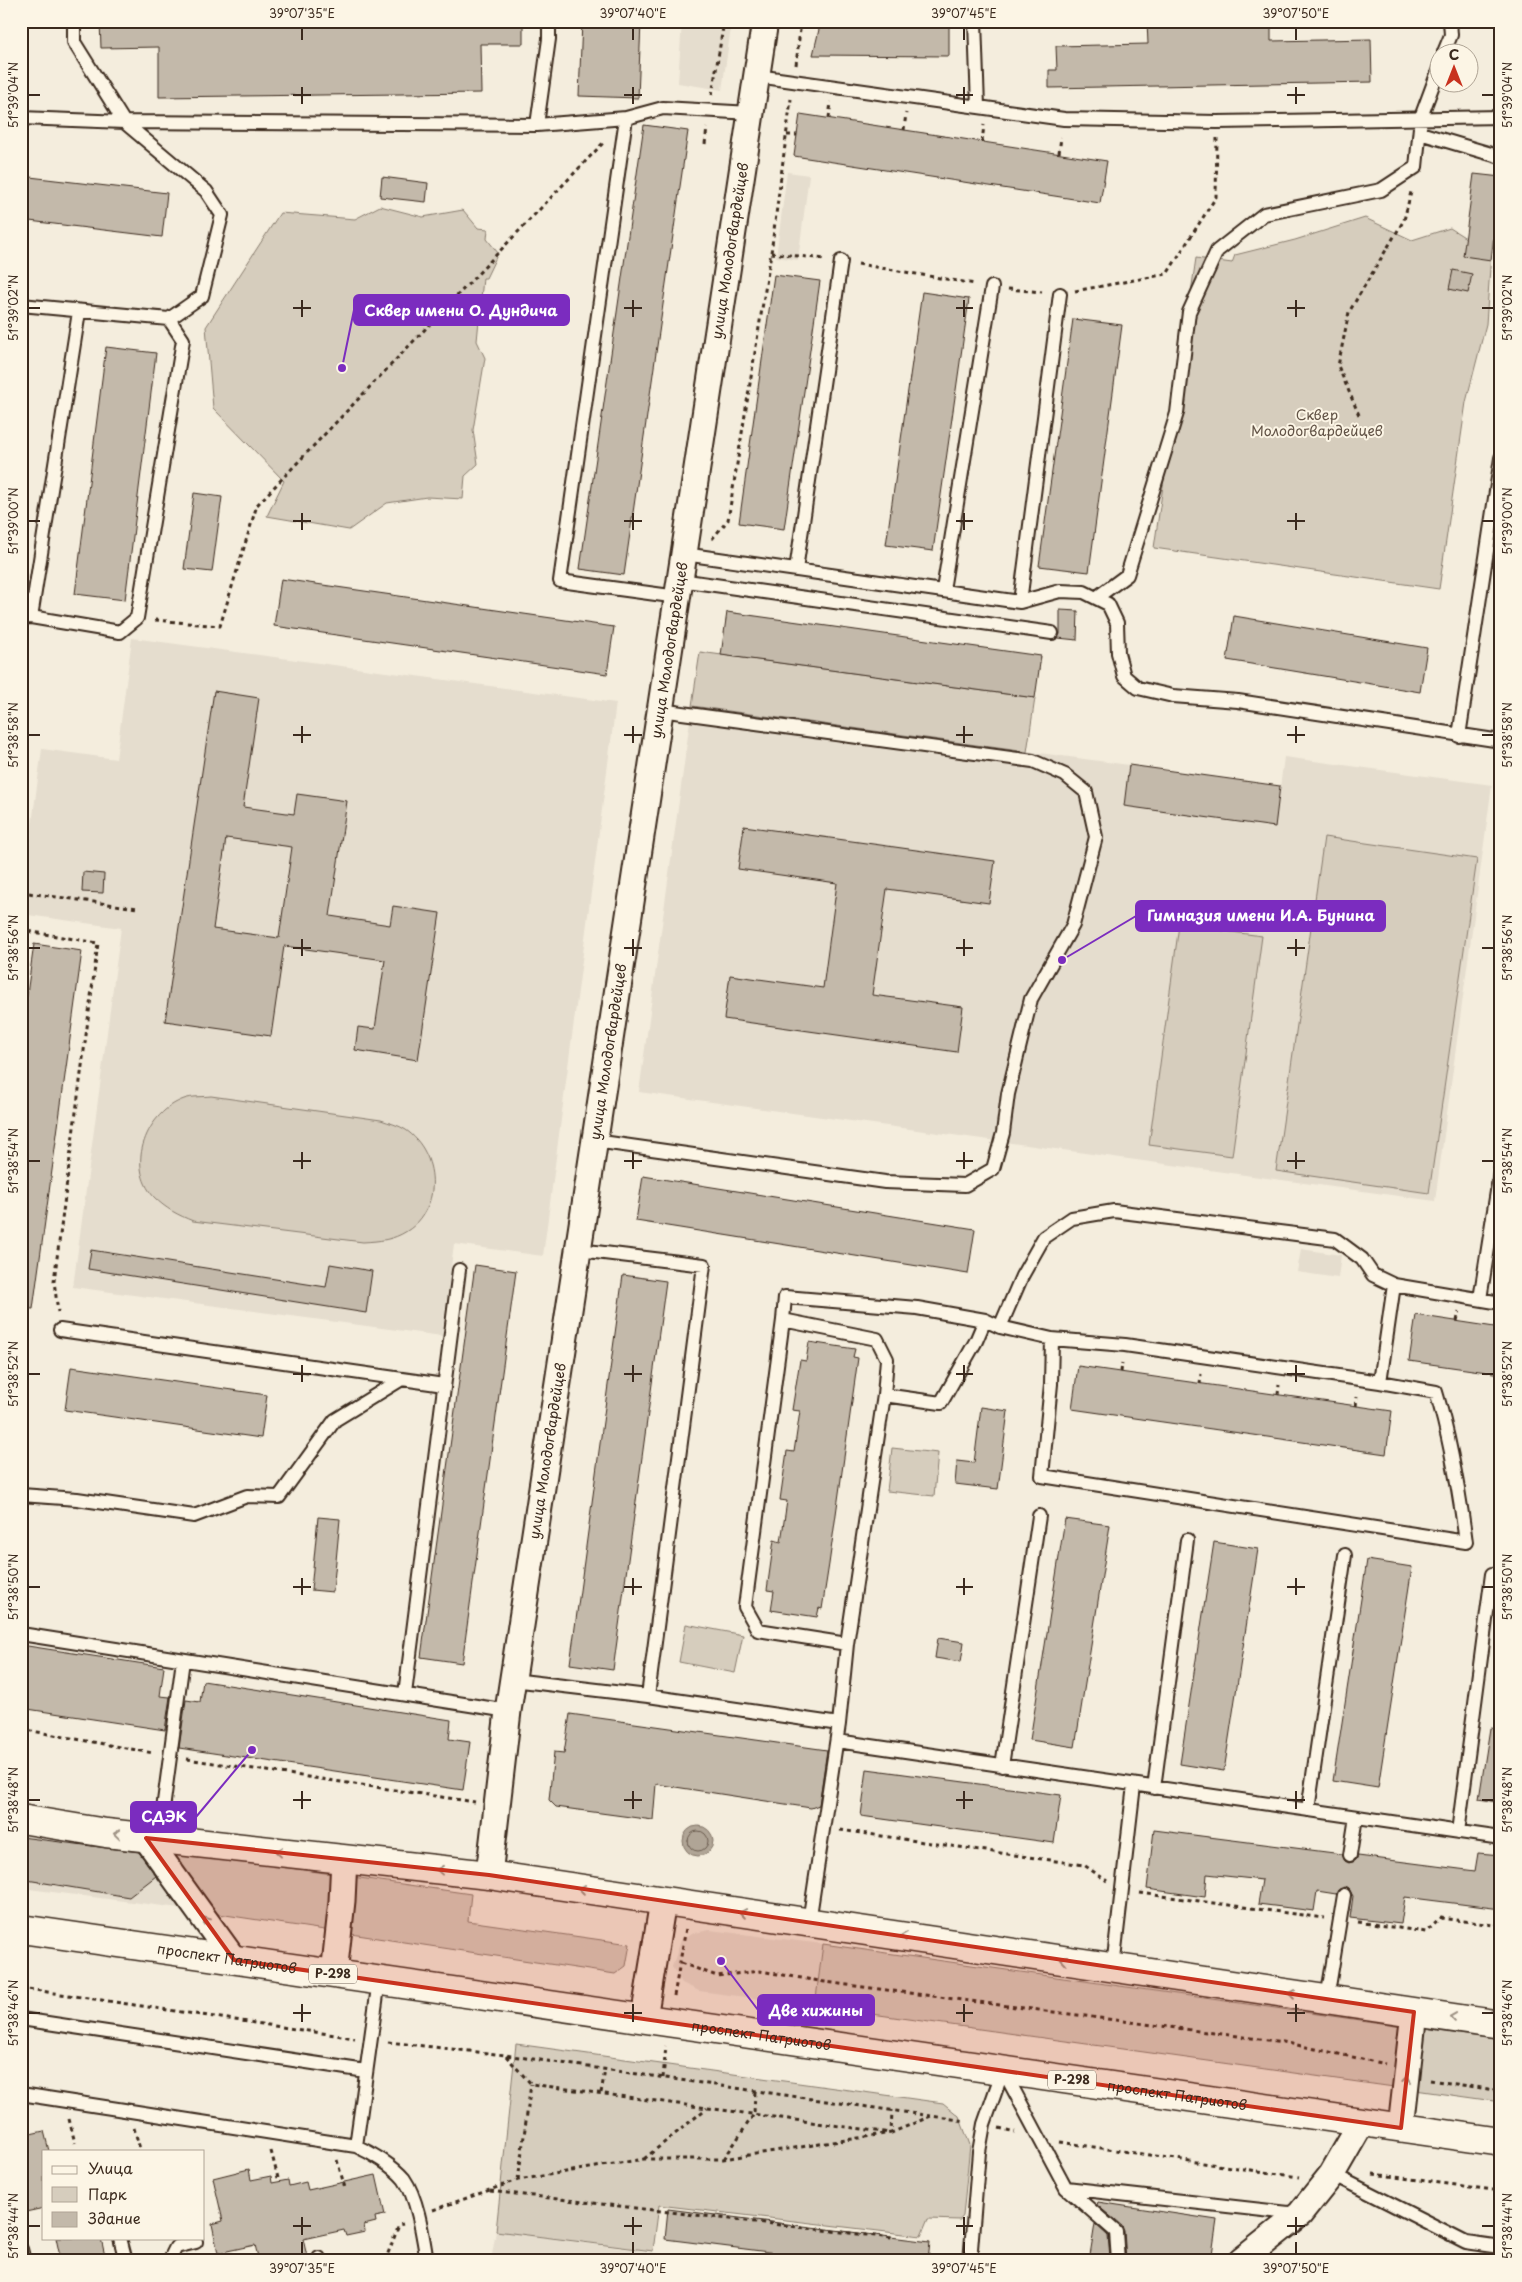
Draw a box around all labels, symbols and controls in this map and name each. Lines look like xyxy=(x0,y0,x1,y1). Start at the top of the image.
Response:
text: 39°07'35"E xyxy=(269,4,335,22)
text: 39°07'40"E xyxy=(599,4,667,22)
text: 39°07'45"E xyxy=(931,4,997,22)
text: 39°07'50"E xyxy=(1263,4,1329,22)
north arrow xyxy=(1430,42,1480,92)
text: С xyxy=(1449,44,1459,65)
text: 51°39'04"N xyxy=(4,62,22,128)
text: 51°39'04"N xyxy=(1498,62,1516,128)
street label: улица Молодогвардейцев xyxy=(706,161,753,340)
text: 51°39'02"N xyxy=(4,275,22,341)
text: 51°39'02"N xyxy=(1498,275,1516,341)
callout: Сквер имени О. Дундича xyxy=(354,295,569,325)
text: Сквер имени О. Дундича xyxy=(364,298,558,321)
park label: Сквер Молодогвардейцев xyxy=(1251,404,1383,441)
text: 51°39'00"N xyxy=(4,487,22,555)
text: 51°39'00"N xyxy=(1498,487,1516,555)
street label: улица Молодогвардейцев xyxy=(645,561,693,740)
text: 51°38'58"N xyxy=(4,702,22,768)
text: 51°38'58"N xyxy=(1498,702,1516,768)
callout: Гимназия имени И.А. Бунина xyxy=(1136,901,1385,931)
text: Гимназия имени И.А. Бунина xyxy=(1147,903,1376,926)
text: 51°38'56"N xyxy=(4,915,22,981)
text: 51°38'56"N xyxy=(1498,915,1516,981)
street label: улица Молодогвардейцев xyxy=(584,962,632,1141)
text: 51°38'54"N xyxy=(4,1128,22,1194)
text: 51°38'54"N xyxy=(1498,1128,1516,1194)
text: 51°38'52"N xyxy=(4,1341,22,1407)
text: 51°38'52"N xyxy=(1498,1341,1516,1407)
street label: улица Молодогвардейцев xyxy=(523,1361,571,1541)
text: 51°38'50"N xyxy=(4,1554,22,1620)
text: 51°38'50"N xyxy=(1498,1554,1516,1620)
text: 51°38'48"N xyxy=(4,1767,22,1833)
text: 51°38'48"N xyxy=(1498,1767,1516,1833)
callout: СДЭК xyxy=(131,1802,196,1832)
text: СДЭК xyxy=(141,1804,187,1827)
one-way arrow xyxy=(113,1829,121,1840)
one-way arrow xyxy=(275,1847,283,1858)
one-way arrow xyxy=(436,1865,444,1876)
one-way arrow xyxy=(578,1884,586,1895)
one-way arrow xyxy=(739,1908,747,1918)
one-way arrow xyxy=(203,1917,211,1926)
one-way arrow xyxy=(899,1932,908,1942)
street label: проспект Патриотов xyxy=(156,1938,298,1979)
one-way arrow xyxy=(1060,1955,1068,1966)
road number: Р-298 xyxy=(309,1965,357,1984)
text: 51°38'46"N xyxy=(4,1980,22,2046)
text: 51°38'46"N xyxy=(1498,1980,1516,2046)
one-way arrow xyxy=(1287,1989,1295,2000)
callout: Две хижины xyxy=(758,1995,874,2025)
text: Две хижины xyxy=(768,1998,863,2021)
one-way arrow xyxy=(1448,2013,1457,2023)
street label: проспект Патриотов xyxy=(690,2015,833,2055)
road number: Р-298 xyxy=(1048,2070,1096,2090)
street label: проспект Патриотов xyxy=(1106,2074,1248,2115)
one-way arrow xyxy=(1401,2075,1412,2083)
legend xyxy=(42,2150,205,2240)
text: Улица xyxy=(88,2156,133,2179)
text: Парк xyxy=(88,2182,127,2205)
text: 51°38'44"N xyxy=(4,2193,22,2259)
text: 51°38'44"N xyxy=(1498,2193,1516,2259)
text: Здание xyxy=(88,2206,141,2229)
text: 39°07'35"E xyxy=(269,2259,335,2277)
text: 39°07'40"E xyxy=(599,2259,667,2277)
text: 39°07'45"E xyxy=(931,2259,997,2277)
text: 39°07'50"E xyxy=(1263,2259,1329,2277)

